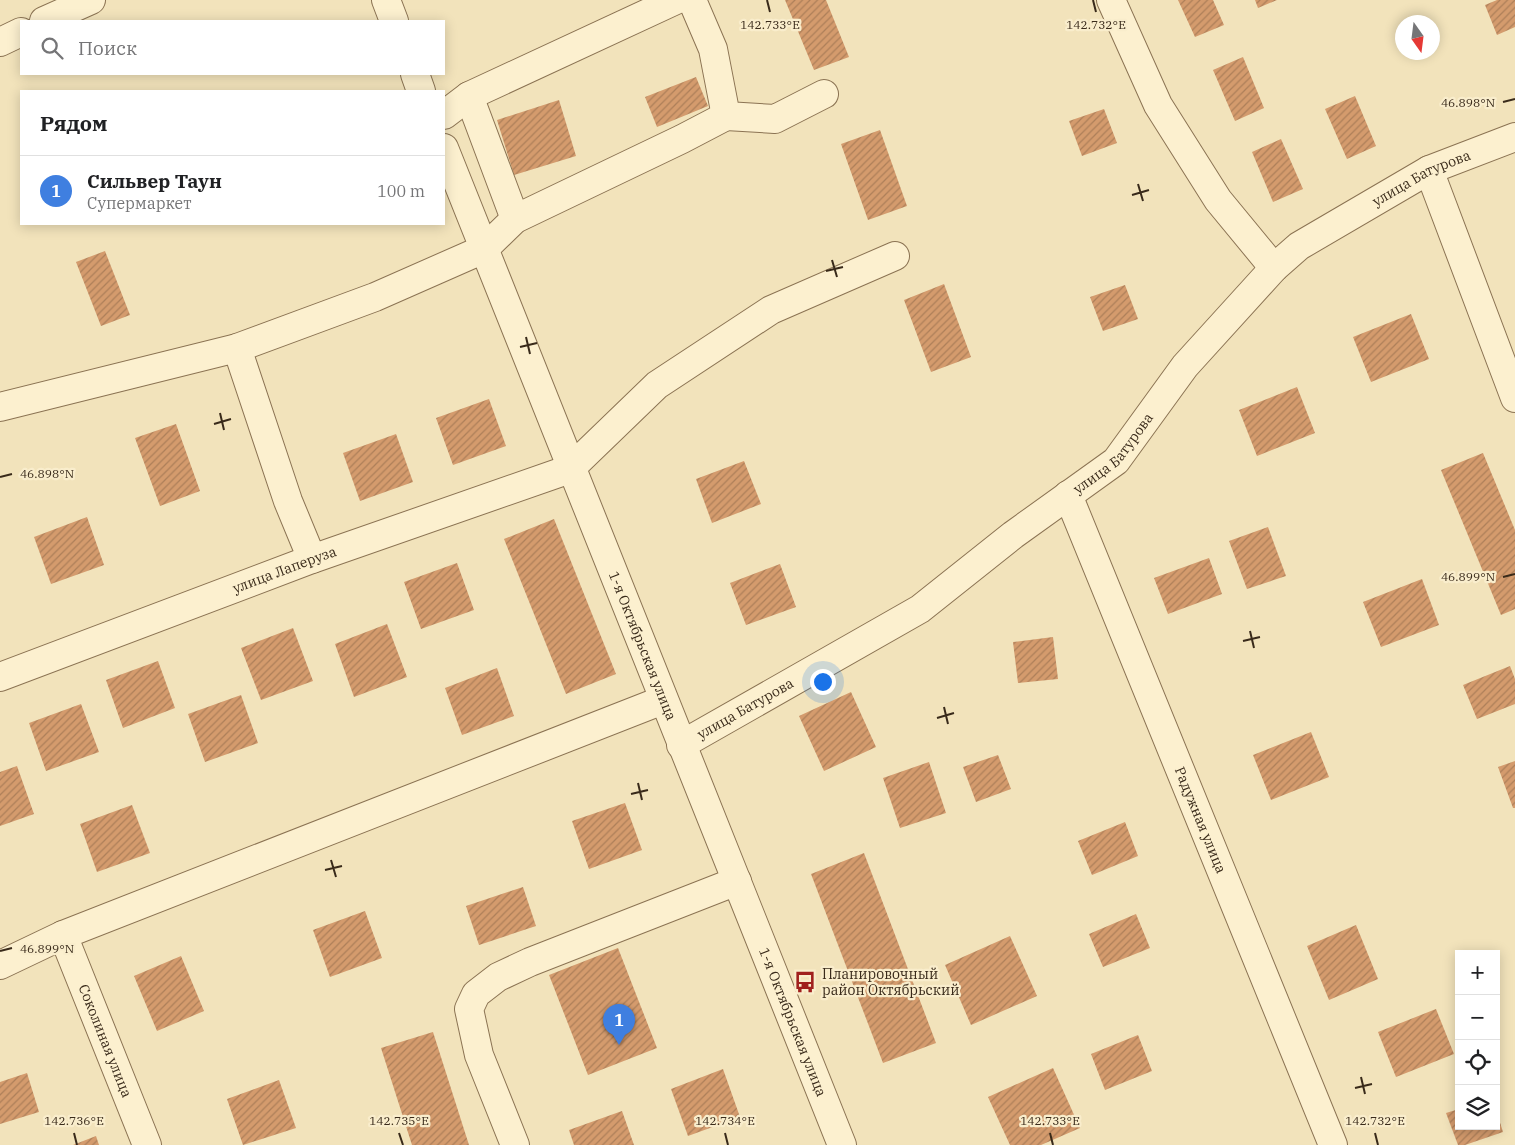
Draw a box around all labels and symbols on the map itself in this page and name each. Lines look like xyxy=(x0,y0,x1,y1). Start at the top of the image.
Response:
north arrow xyxy=(1395,15,1440,60)
text: 142.733°E xyxy=(740,17,800,32)
text: 142.732°E xyxy=(1066,17,1126,32)
text: 46.898°N xyxy=(1441,95,1495,110)
street label: улица Батурова xyxy=(1369,146,1473,210)
street label: улица Батурова xyxy=(1070,409,1157,498)
text: 46.898°N xyxy=(20,466,74,481)
street label: улица Лаперуза xyxy=(230,542,339,597)
street label: 1-я Октябрьская улица xyxy=(605,569,681,723)
text: 46.899°N xyxy=(1441,569,1495,584)
your location xyxy=(810,669,836,695)
street label: улица Батурова xyxy=(694,674,797,743)
street label: Радужная улица xyxy=(1171,764,1230,876)
text: 46.899°N xyxy=(20,941,74,956)
street label: 1-я Октябрьская улица xyxy=(755,945,831,1099)
place label: Планировочный район Октябрьский xyxy=(822,965,959,999)
bus stop icon: Планировочный район Октябрьский xyxy=(792,969,818,995)
street label: Соколиная улица xyxy=(75,982,136,1100)
pin: 1 xyxy=(603,1004,635,1045)
text: 142.736°E xyxy=(44,1113,104,1128)
text: 142.735°E xyxy=(369,1113,429,1128)
text: 142.734°E xyxy=(695,1113,755,1128)
text: 142.733°E xyxy=(1020,1113,1080,1128)
text: 142.732°E xyxy=(1345,1113,1405,1128)

